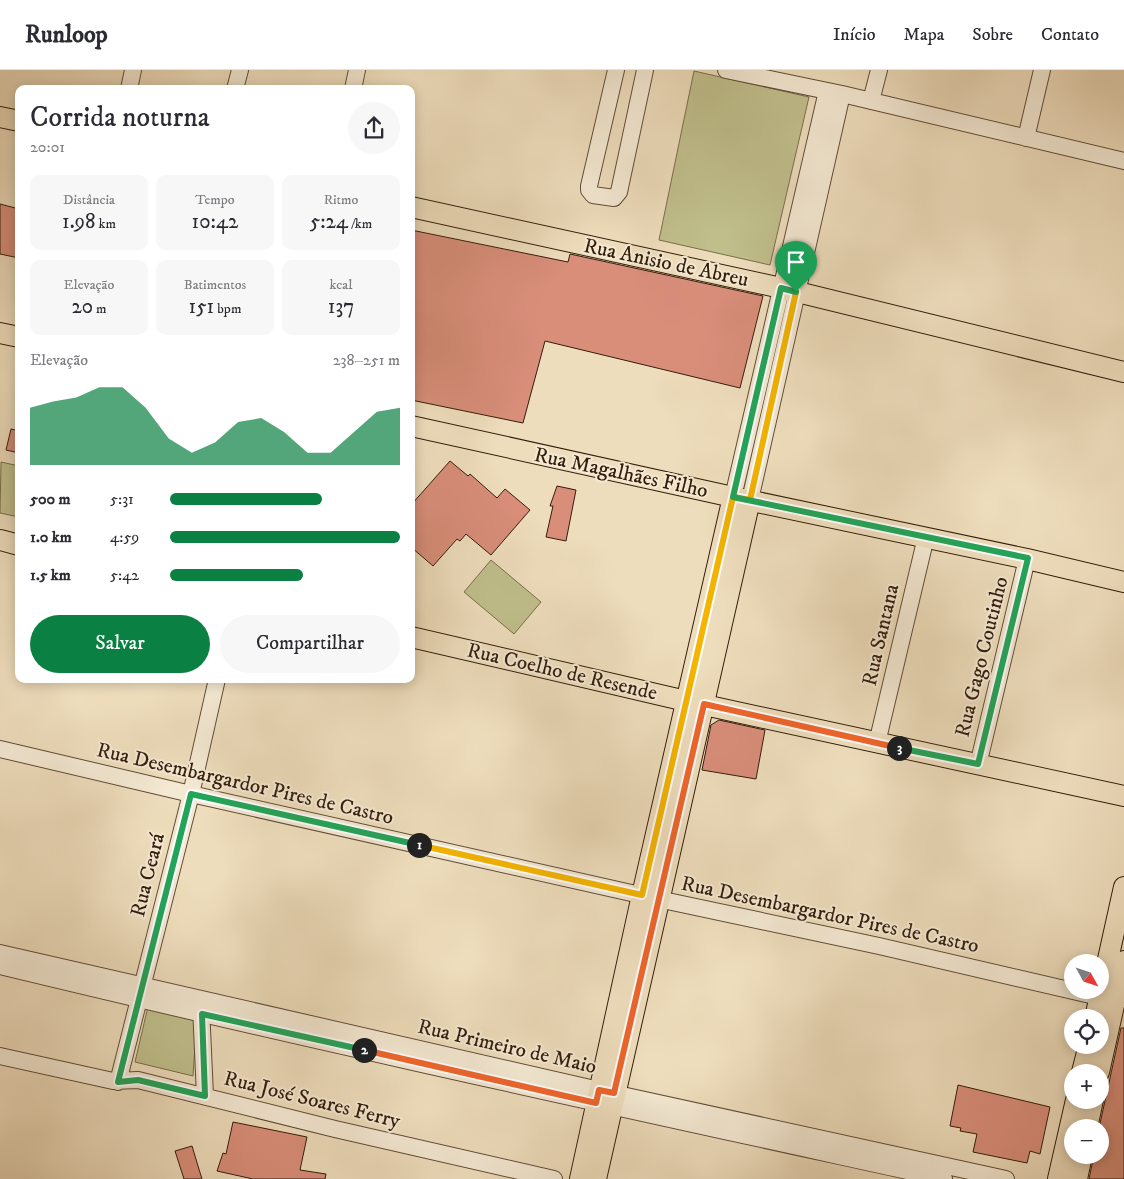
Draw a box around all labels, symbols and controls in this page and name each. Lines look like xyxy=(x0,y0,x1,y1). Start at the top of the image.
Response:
text: Runloop xyxy=(25,20,108,50)
text: Início xyxy=(833,24,876,46)
text: Mapa xyxy=(904,24,944,46)
text: Sobre xyxy=(972,24,1013,46)
text: Contato xyxy=(1041,24,1099,46)
text: Corrida noturna xyxy=(30,100,210,135)
button: share xyxy=(348,102,400,154)
text: 20:01 xyxy=(30,137,65,157)
text: Distância xyxy=(63,191,115,209)
text: Tempo xyxy=(195,191,235,209)
text: Ritmo xyxy=(324,191,358,209)
text: 1.98 xyxy=(62,209,96,235)
text: 10:42 xyxy=(192,209,238,235)
text: 5:24 xyxy=(310,209,348,235)
text: km xyxy=(96,215,116,233)
text: /km xyxy=(348,215,372,233)
street label: Rua Anisio de Abreu xyxy=(581,233,751,293)
pin xyxy=(775,241,817,292)
icon: arrive xyxy=(782,248,810,276)
text: Elevação xyxy=(64,276,114,294)
text: Batimentos xyxy=(184,276,246,294)
text: kcal xyxy=(330,276,352,294)
text: 20 xyxy=(71,294,93,320)
text: 151 xyxy=(189,294,214,320)
text: 137 xyxy=(328,294,354,320)
text: m xyxy=(93,300,107,318)
text: bpm xyxy=(214,300,241,318)
text: Elevação xyxy=(30,350,88,370)
text: 238–251 m xyxy=(333,350,400,370)
street label: Rua Magalhães Filho xyxy=(532,442,710,504)
text: 500 m xyxy=(30,489,71,509)
text: 5:31 xyxy=(110,489,134,509)
text: 1.0 km xyxy=(30,527,72,547)
text: 4:59 xyxy=(110,527,139,547)
text: 1.5 km xyxy=(30,565,71,585)
text: 5:42 xyxy=(110,565,139,585)
street label: Rua Gago Coutinho xyxy=(949,574,1015,740)
street label: Rua Santana xyxy=(857,581,905,689)
button: Salvar xyxy=(30,615,210,673)
button: Compartilhar xyxy=(220,615,400,673)
street label: Rua Coelho de Resende xyxy=(464,637,660,707)
pin: 3 xyxy=(886,736,912,760)
street label: Rua Desembargardor Pires de Castro xyxy=(94,737,396,831)
text: 3 xyxy=(897,739,902,757)
street label: Rua Ceará xyxy=(125,830,171,920)
pin: 1 xyxy=(406,832,432,858)
text: 1 xyxy=(417,836,422,854)
street label: Rua Desembargardor Pires de Castro xyxy=(679,871,981,959)
north arrow xyxy=(1064,954,1109,999)
map controls xyxy=(1064,954,1109,1164)
button: locate xyxy=(1064,1009,1109,1054)
street label: Rua Primeiro de Maio xyxy=(415,1014,599,1080)
pin: 2 xyxy=(352,1038,376,1062)
text: 2 xyxy=(361,1041,368,1059)
button: + xyxy=(1064,1064,1109,1109)
street label: Rua José Soares Ferry xyxy=(221,1066,404,1135)
button: − xyxy=(1064,1119,1109,1164)

